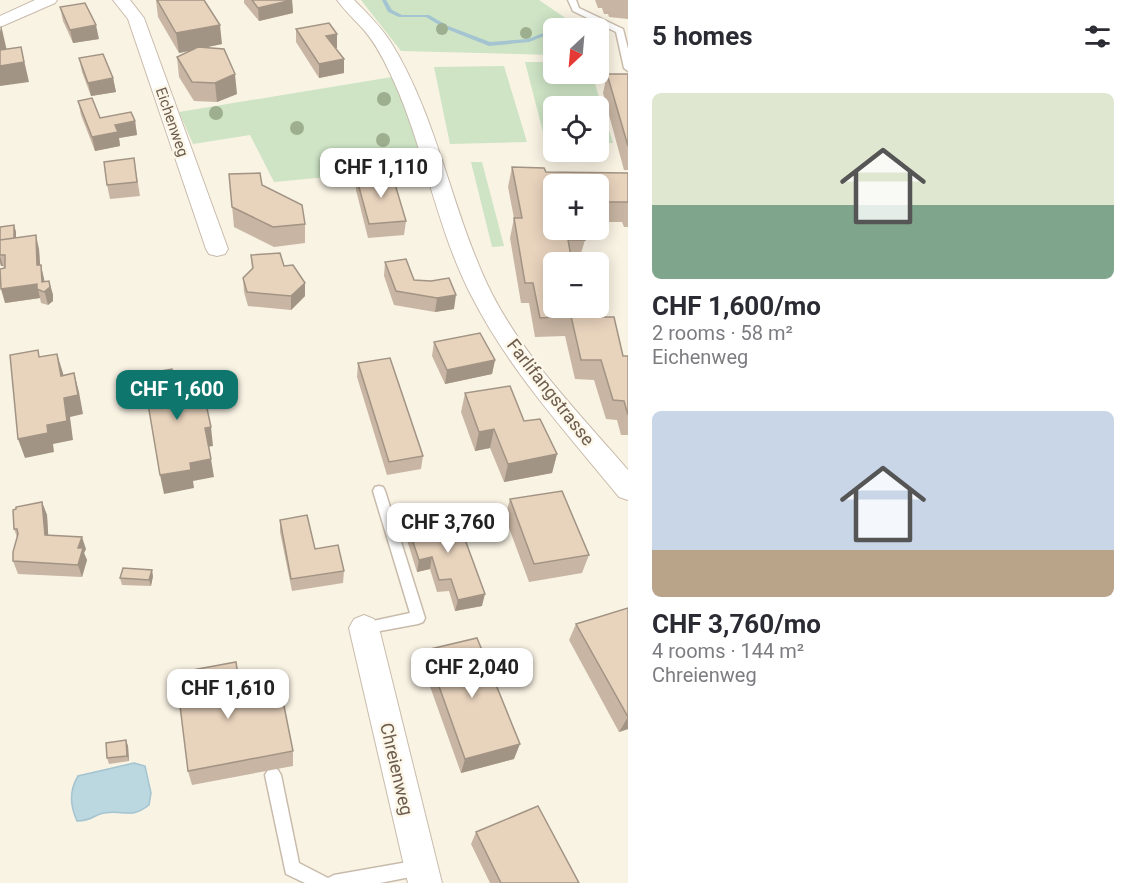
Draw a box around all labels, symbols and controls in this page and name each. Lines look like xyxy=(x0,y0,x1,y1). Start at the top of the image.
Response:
north arrow xyxy=(543,18,609,84)
map controls xyxy=(543,18,609,318)
icon: filters xyxy=(1081,20,1114,53)
text: 5 homes xyxy=(652,21,753,51)
street label: Eichenweg xyxy=(152,85,192,159)
button: locate xyxy=(543,96,609,162)
icon: home xyxy=(829,132,937,240)
pin: CHF 1,110 xyxy=(312,148,450,199)
text: CHF 1,110 xyxy=(334,155,428,179)
button: + xyxy=(543,174,609,240)
button: − xyxy=(543,252,609,318)
text: CHF 1,600/mo xyxy=(652,291,821,321)
text: 2 rooms · 58 m² xyxy=(652,321,793,345)
street label: Farlifangstrasse xyxy=(503,335,599,449)
text: Eichenweg xyxy=(652,345,748,369)
pin: CHF 1,600 xyxy=(108,370,246,421)
text: CHF 1,600 xyxy=(130,377,224,401)
icon: home xyxy=(829,450,937,558)
pin: CHF 3,760 xyxy=(379,503,517,554)
text: CHF 3,760 xyxy=(401,510,495,534)
text: CHF 3,760/mo xyxy=(652,609,821,639)
text: 4 rooms · 144 m² xyxy=(652,639,804,663)
pin: CHF 2,040 xyxy=(403,648,541,699)
text: CHF 2,040 xyxy=(425,655,519,679)
text: Chreienweg xyxy=(652,663,757,687)
pin: CHF 1,610 xyxy=(159,669,297,720)
text: CHF 1,610 xyxy=(181,676,275,700)
street label: Chreienweg xyxy=(376,721,418,817)

